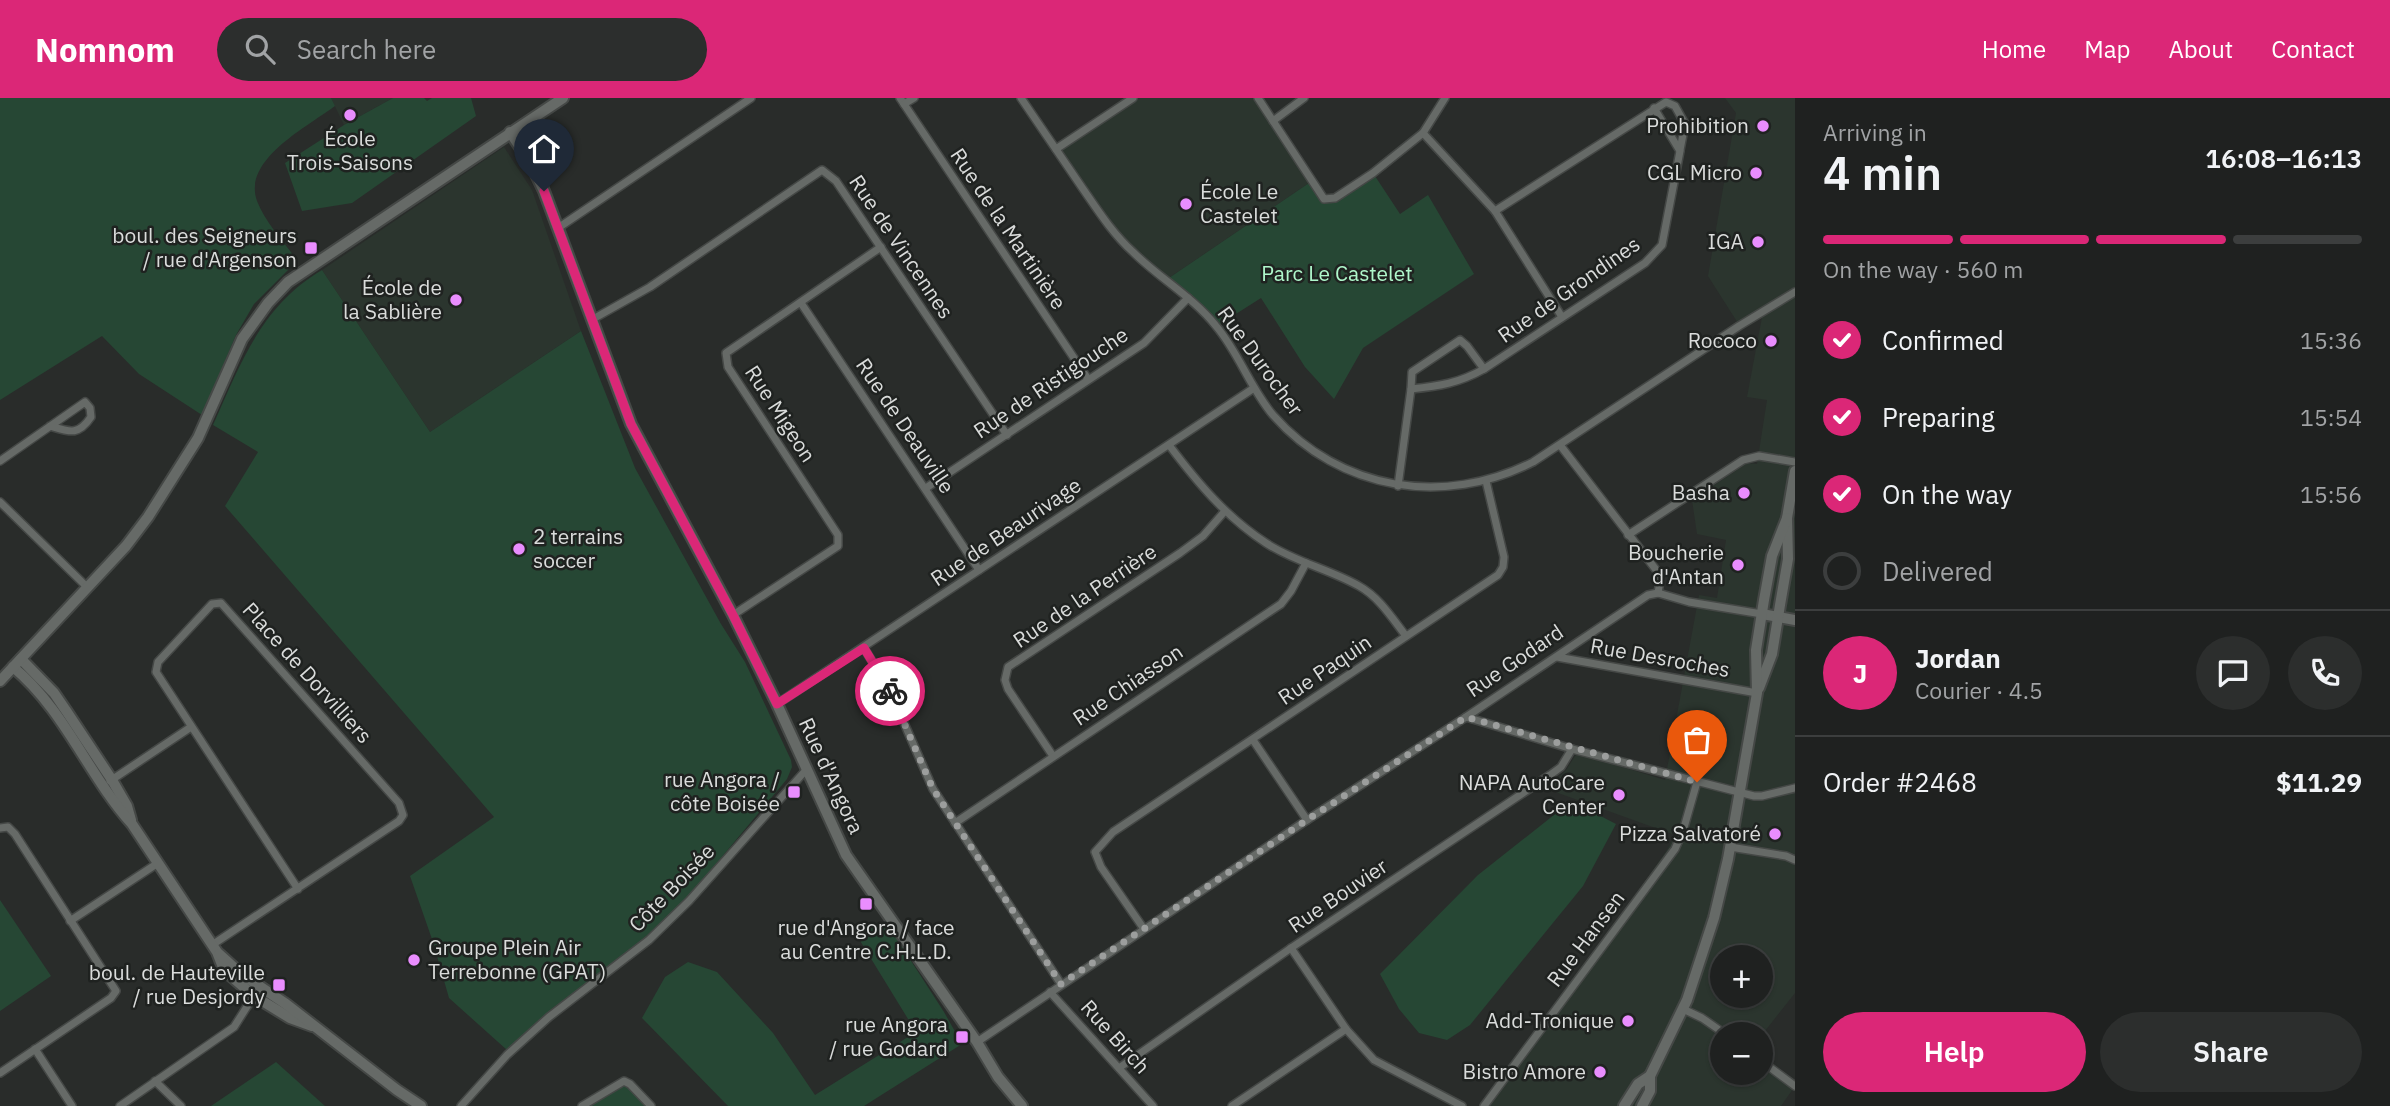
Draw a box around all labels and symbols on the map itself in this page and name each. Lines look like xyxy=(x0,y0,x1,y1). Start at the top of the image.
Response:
marker: École Trois-Saisons xyxy=(342,107,358,123)
place label: Prohibition xyxy=(1646,111,1749,139)
marker: Prohibition xyxy=(1755,118,1771,134)
pin xyxy=(514,119,574,191)
place label: École Trois-Saisons xyxy=(287,124,413,176)
street label: Rue de la Martinière xyxy=(944,142,1073,315)
place label: CGL Micro xyxy=(1647,158,1742,186)
marker: CGL Micro xyxy=(1748,165,1764,181)
street label: Rue de Vincennes xyxy=(843,169,960,324)
place label: École Le Castelet xyxy=(1200,177,1278,229)
marker: École Le Castelet xyxy=(1178,196,1194,212)
place label: boul. des Seigneurs / rue d'Argenson xyxy=(112,221,297,273)
place label: IGA xyxy=(1708,227,1744,255)
street label: Rue de Grondines xyxy=(1492,230,1645,349)
marker: IGA xyxy=(1750,234,1766,250)
marker: boul. des Seigneurs / rue d'Argenson xyxy=(303,240,319,256)
park label: Parc Le Castelet xyxy=(1261,259,1413,287)
place label: École de la Sablière xyxy=(343,273,442,325)
marker: École de la Sablière xyxy=(448,292,464,308)
street label: Rue Durocher xyxy=(1212,300,1310,421)
street label: Rue de Ristigouche xyxy=(968,320,1133,444)
place label: Rococo xyxy=(1688,326,1757,354)
marker: Rococo xyxy=(1763,333,1779,349)
street label: Rue de Deauville xyxy=(850,352,962,499)
street label: Rue Migeon xyxy=(739,360,823,467)
street label: Rue de Beaurivage xyxy=(925,470,1086,592)
place label: Basha xyxy=(1672,478,1730,506)
marker: Basha xyxy=(1736,485,1752,501)
place label: 2 terrains soccer xyxy=(533,522,623,574)
street label: Rue de la Perrière xyxy=(1007,537,1162,654)
place label: Boucherie d'Antan xyxy=(1628,538,1724,590)
marker: 2 terrains soccer xyxy=(511,541,527,557)
marker: Boucherie d'Antan xyxy=(1730,557,1746,573)
street label: Place de Dorvilliers xyxy=(237,596,379,749)
street label: Rue Godard xyxy=(1460,617,1568,703)
street label: Rue Paquin xyxy=(1272,628,1377,711)
street label: Rue Desroches xyxy=(1588,631,1732,683)
street label: Rue Chiasson xyxy=(1067,637,1188,731)
courier xyxy=(855,656,925,726)
pin xyxy=(1667,710,1727,782)
street label: Rue d'Angora xyxy=(793,713,871,838)
place label: rue Angora / côte Boisée xyxy=(664,765,780,817)
place label: NAPA AutoCare Center xyxy=(1459,768,1605,820)
marker: rue Angora / côte Boisée xyxy=(786,784,802,800)
marker: NAPA AutoCare Center xyxy=(1611,787,1627,803)
place label: Pizza Salvatoré xyxy=(1619,819,1761,847)
marker: Pizza Salvatoré xyxy=(1767,826,1783,842)
street label: Côte Boisée xyxy=(622,837,720,938)
street label: Rue Bouvier xyxy=(1282,852,1393,939)
street label: Rue Hansen xyxy=(1540,885,1631,992)
marker: rue d'Angora / face au Centre C.H.L.D. xyxy=(858,896,874,912)
place label: rue d'Angora / face au Centre C.H.L.D. xyxy=(777,913,955,965)
place label: Groupe Plein Air Terrebonne (GPAT) xyxy=(428,933,606,985)
marker: Groupe Plein Air Terrebonne (GPAT) xyxy=(406,952,422,968)
place label: boul. de Hauteville / rue Desjordy xyxy=(89,958,266,1010)
marker: boul. de Hauteville / rue Desjordy xyxy=(271,977,287,993)
street label: Rue Birch xyxy=(1075,993,1157,1079)
place label: Add-Tronique xyxy=(1486,1006,1614,1034)
place label: rue Angora / rue Godard xyxy=(829,1010,948,1062)
marker: Add-Tronique xyxy=(1620,1013,1636,1029)
marker: rue Angora / rue Godard xyxy=(954,1029,970,1045)
place label: Bistro Amore xyxy=(1463,1057,1586,1085)
marker: Bistro Amore xyxy=(1592,1064,1608,1080)

